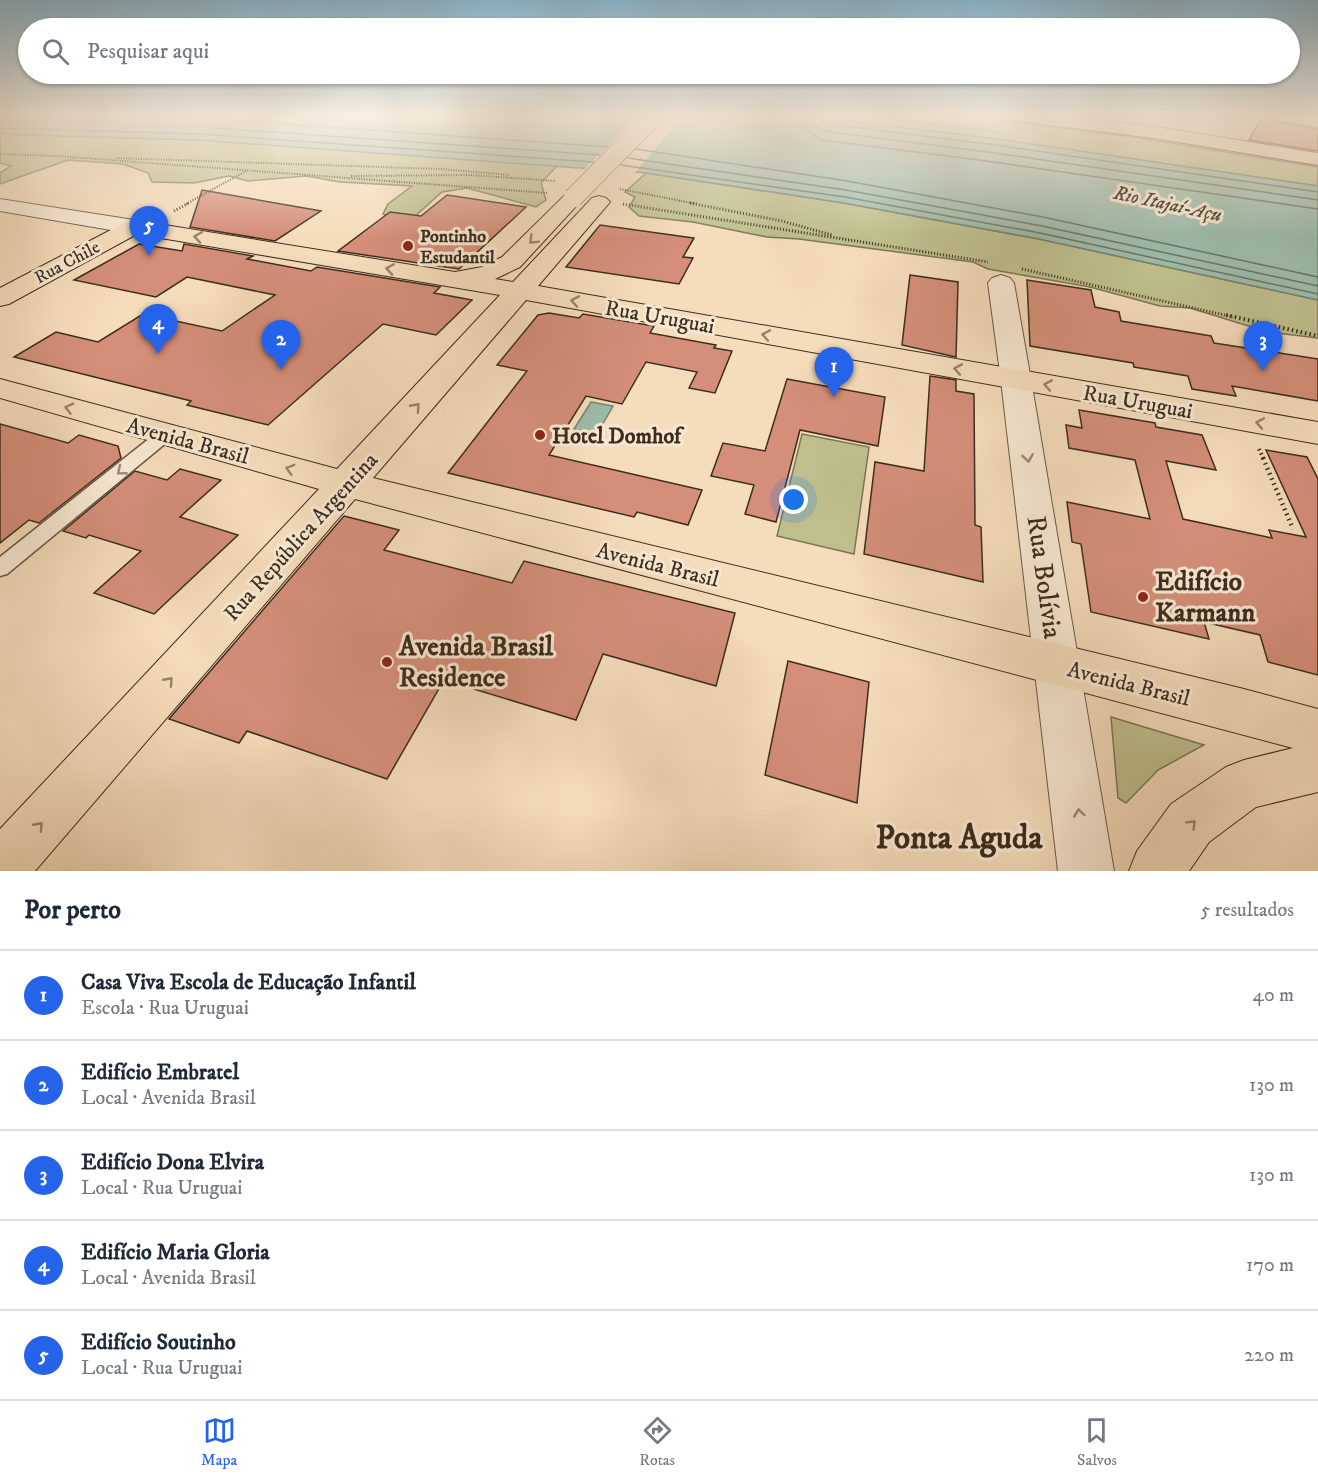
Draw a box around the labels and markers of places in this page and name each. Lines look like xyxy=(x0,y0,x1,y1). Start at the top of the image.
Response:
pin: 5 xyxy=(130,206,168,256)
place label: Pontinho Estudantil xyxy=(420,226,496,269)
marker: Pontinho Estudantil xyxy=(401,239,415,253)
pin: 4 xyxy=(138,304,178,354)
pin: 2 xyxy=(262,320,300,370)
pin: 3 xyxy=(1244,322,1282,371)
pin: 1 xyxy=(814,348,854,397)
place label: Hotel Domhof xyxy=(552,423,685,450)
marker: Hotel Domhof xyxy=(533,428,547,442)
place label: Edifício Karmann xyxy=(1155,565,1256,630)
marker: Edifício Karmann xyxy=(1136,590,1150,604)
place label: Avenida Brasil Residence xyxy=(398,630,554,695)
marker: Avenida Brasil Residence xyxy=(380,655,394,669)

